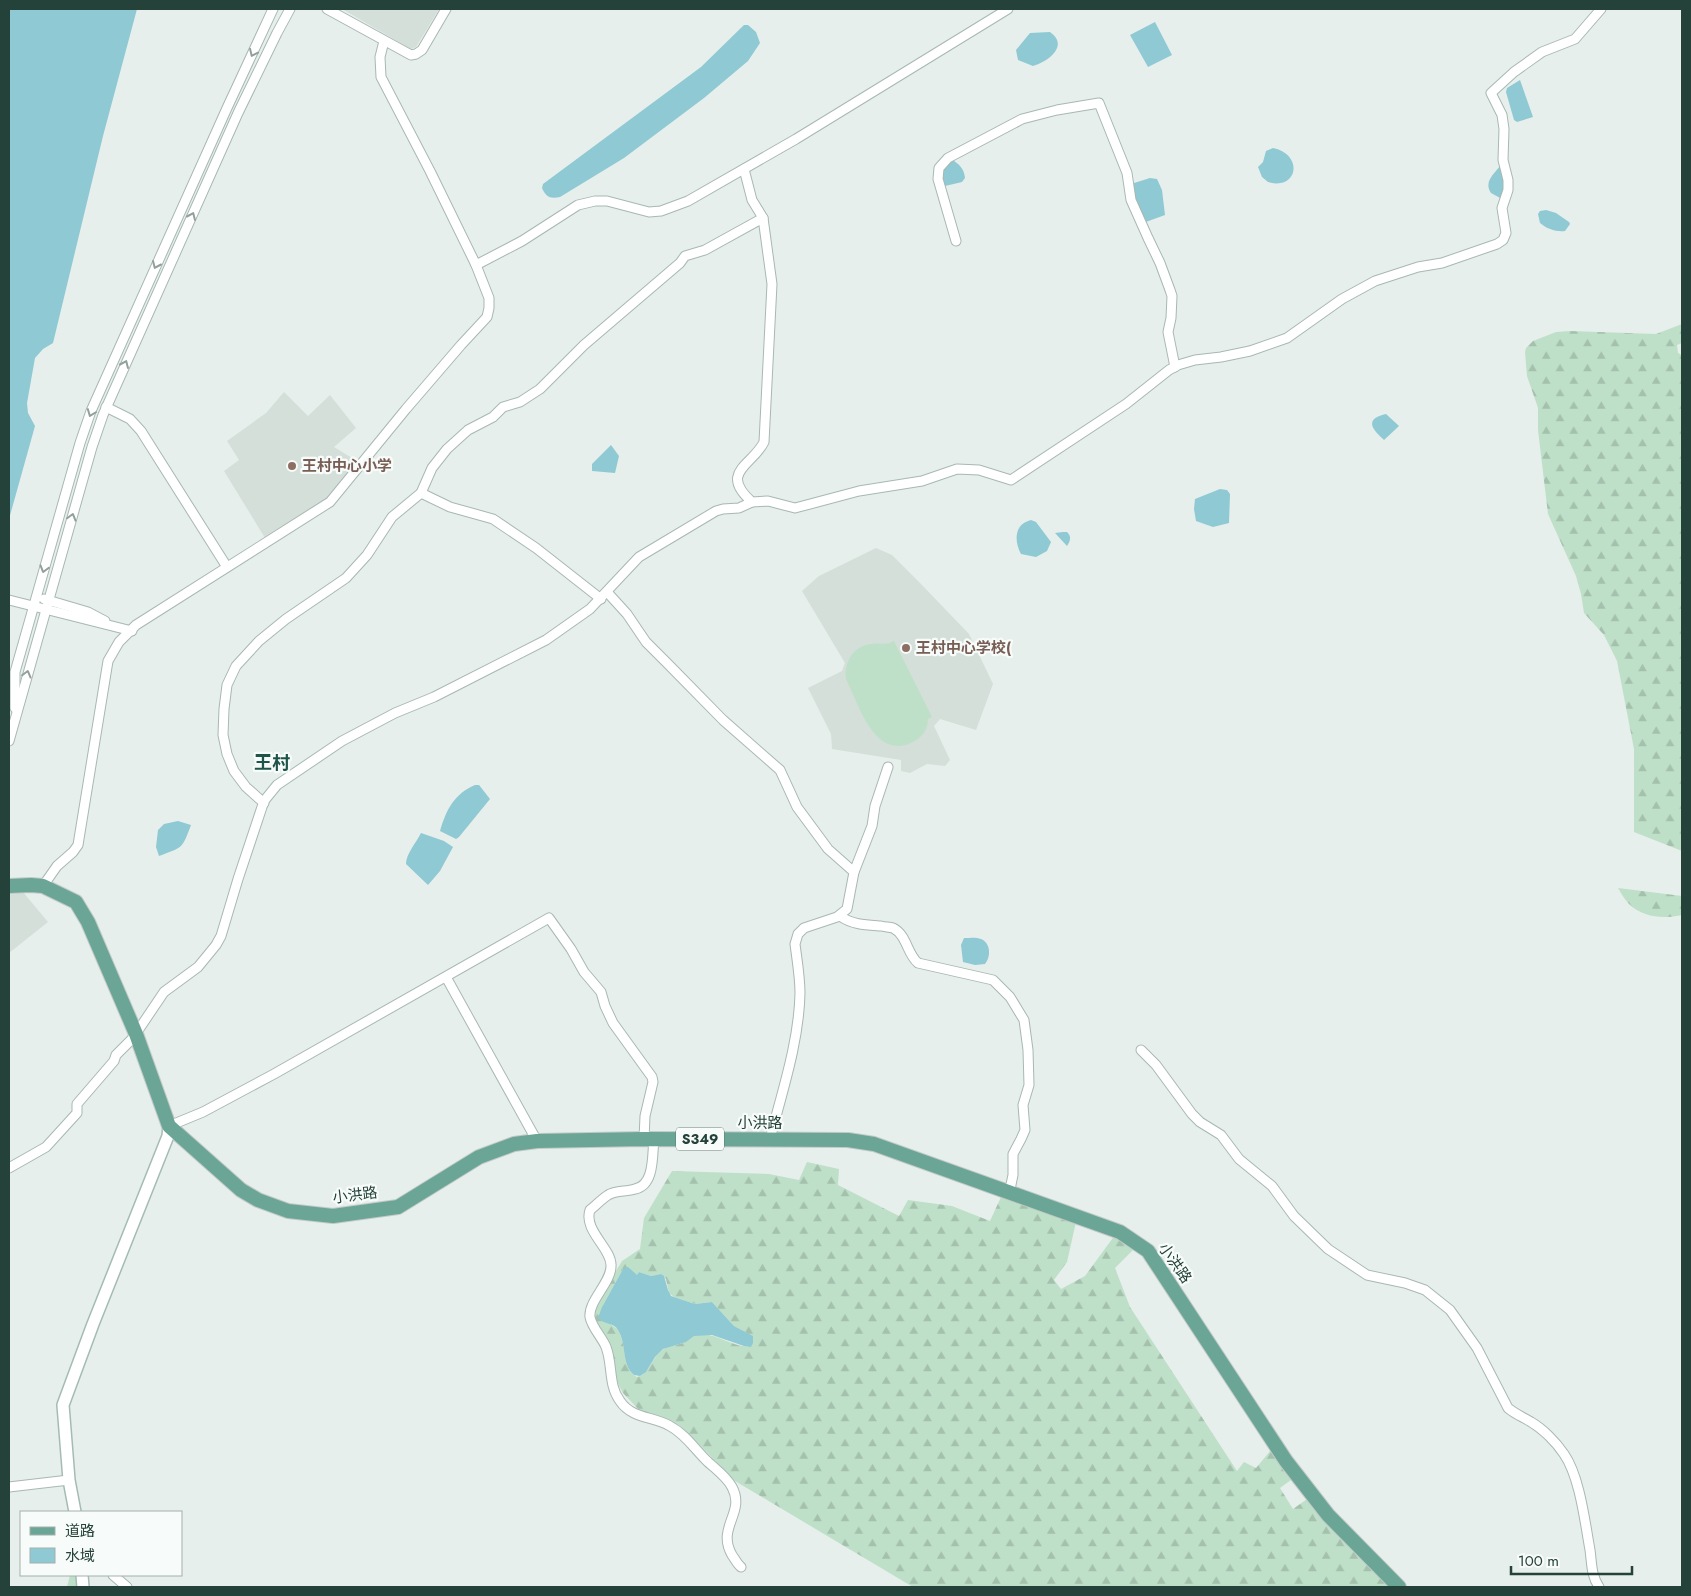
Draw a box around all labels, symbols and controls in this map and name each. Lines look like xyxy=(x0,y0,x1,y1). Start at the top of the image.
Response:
one-way arrow xyxy=(248,48,259,57)
one-way arrow xyxy=(185,212,196,221)
one-way arrow xyxy=(152,260,163,269)
one-way arrow xyxy=(119,360,129,369)
one-way arrow xyxy=(87,408,97,417)
place label: 王村中心小学 xyxy=(302,455,392,477)
marker: 王村中心小学 xyxy=(286,460,298,472)
one-way arrow xyxy=(66,514,76,522)
one-way arrow xyxy=(40,564,50,573)
place label: 王村中心学校( xyxy=(916,637,1011,659)
marker: 王村中心学校( xyxy=(900,642,912,654)
one-way arrow xyxy=(21,669,32,678)
district label: 王村 xyxy=(254,750,290,776)
street label: 小洪路 xyxy=(737,1112,783,1134)
road number: S349 xyxy=(676,1128,724,1150)
street label: 小洪路 xyxy=(331,1181,379,1209)
street label: 小洪路 xyxy=(1153,1238,1197,1288)
legend xyxy=(20,1511,182,1576)
text: 道路 xyxy=(65,1520,95,1542)
scale bar xyxy=(1511,1544,1632,1576)
text: 水域 xyxy=(65,1545,95,1567)
text: 100 m xyxy=(1518,1550,1559,1572)

